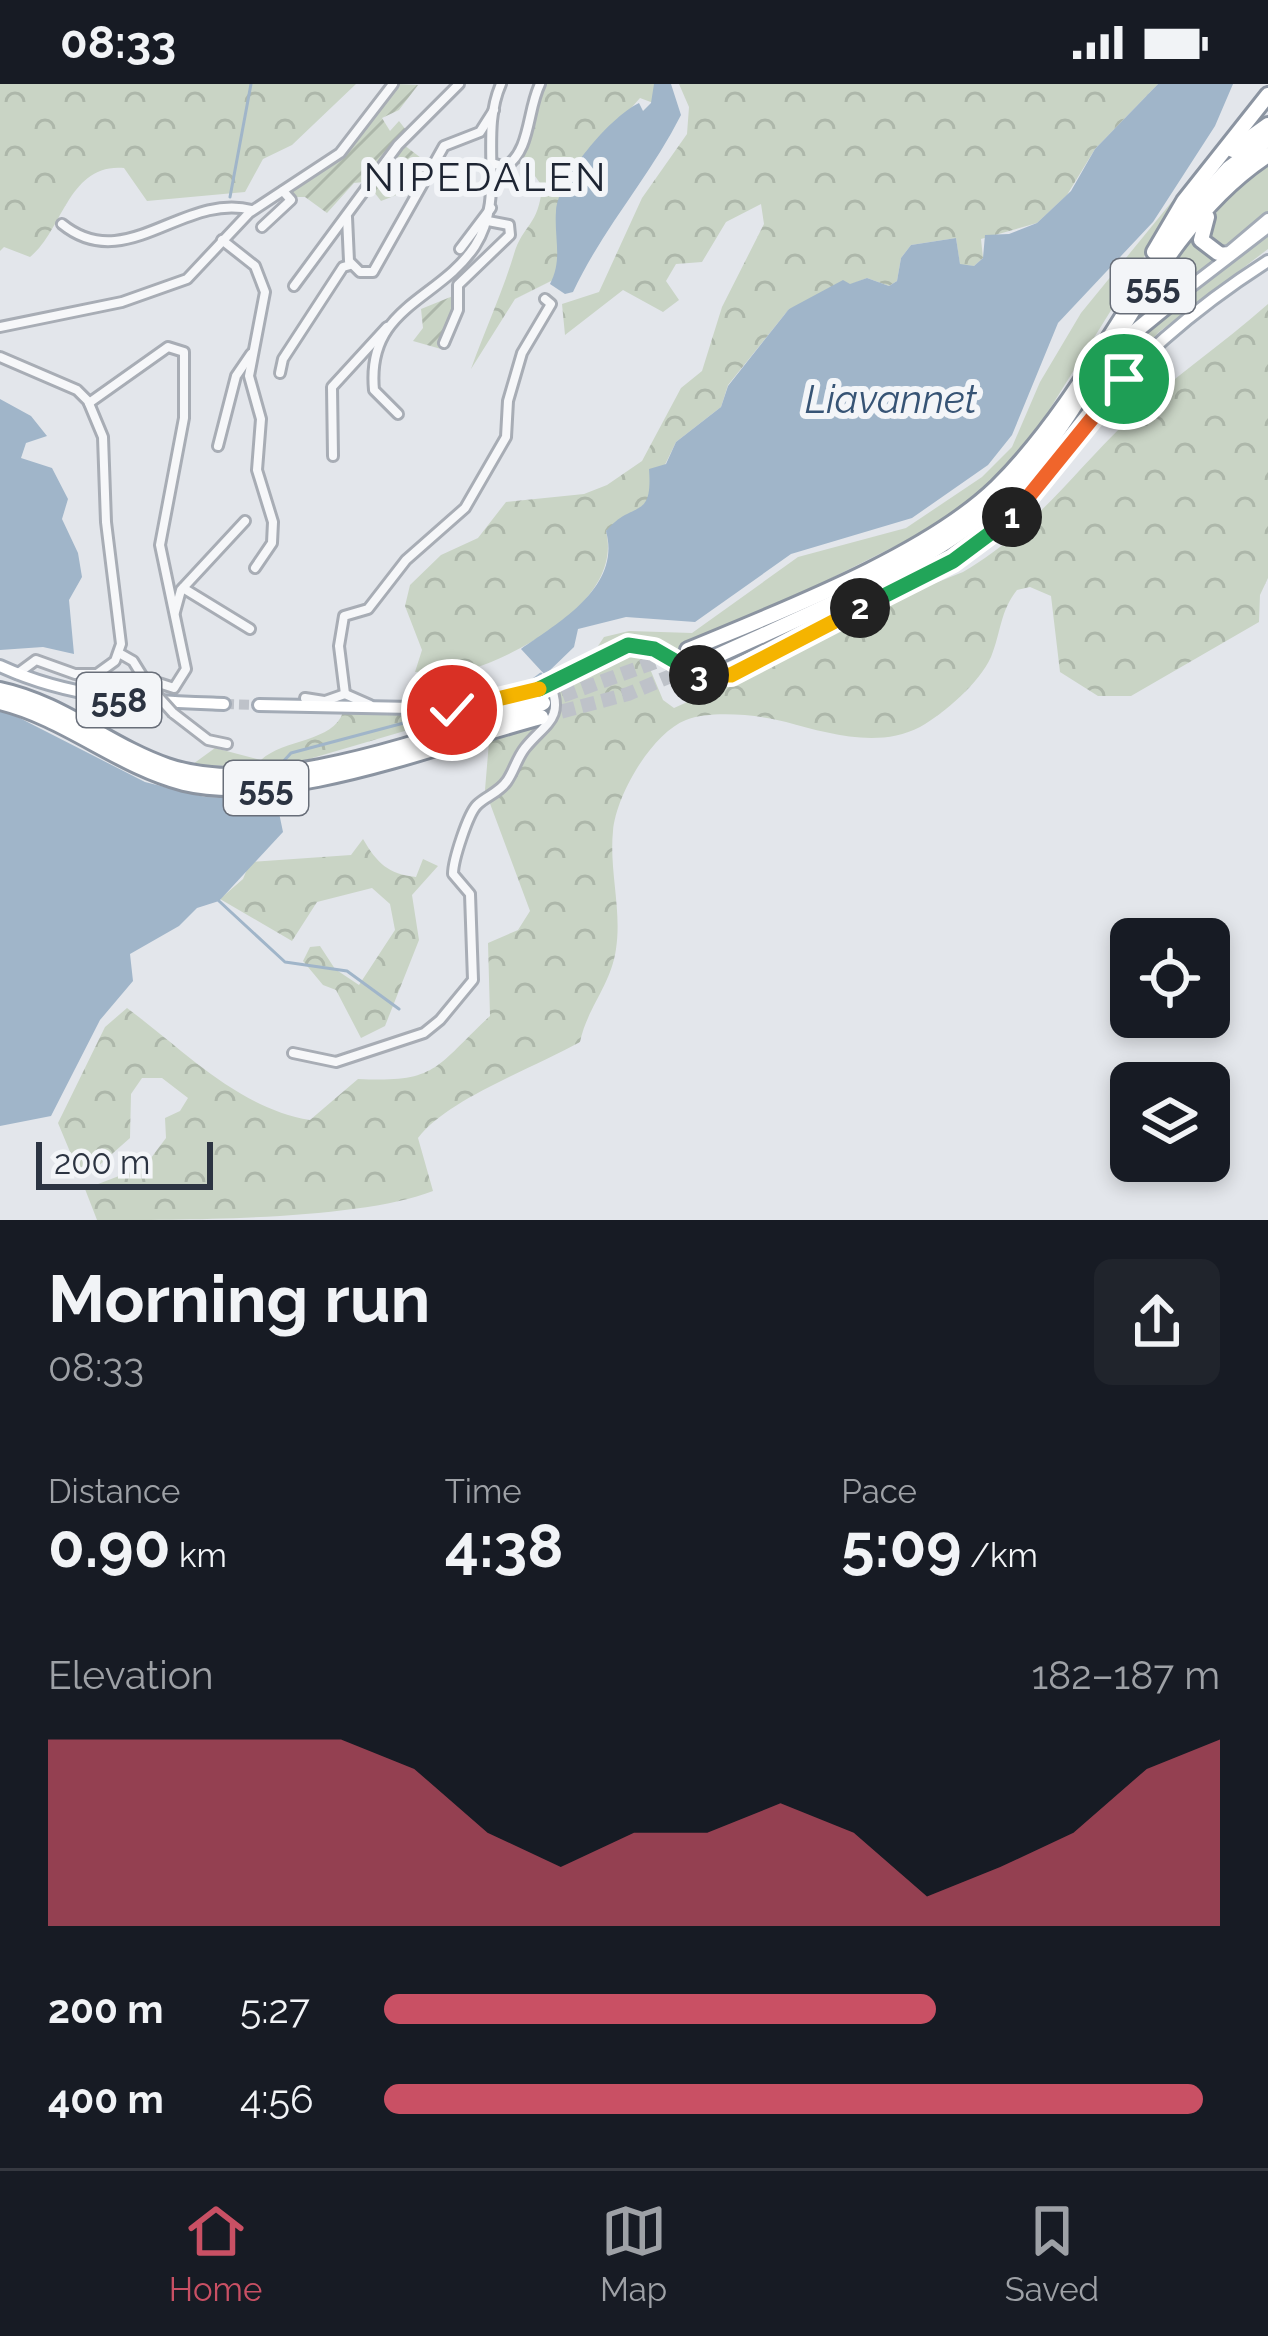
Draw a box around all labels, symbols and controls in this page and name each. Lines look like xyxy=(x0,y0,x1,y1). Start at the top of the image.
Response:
text: 08:33 xyxy=(60,16,176,69)
district label: NIPEDALEN xyxy=(364,154,608,200)
road number: 555 xyxy=(1111,259,1195,313)
pin xyxy=(1073,328,1175,430)
icon: arrive xyxy=(1091,346,1157,412)
water label: Liavannet xyxy=(805,376,978,422)
pin: 1 xyxy=(982,487,1042,547)
text: 1 xyxy=(1004,497,1020,536)
pin: 2 xyxy=(830,578,890,638)
text: 2 xyxy=(851,588,869,627)
pin: 3 xyxy=(669,645,729,705)
text: 3 xyxy=(690,655,708,694)
pin xyxy=(401,659,503,761)
road number: 558 xyxy=(77,673,161,727)
icon: check xyxy=(419,677,485,743)
road number: 555 xyxy=(224,761,308,815)
map controls xyxy=(1110,918,1230,1182)
button: locate xyxy=(1110,918,1230,1038)
button: layers xyxy=(1110,1062,1230,1182)
scale bar xyxy=(36,1136,213,1189)
text: 200 m xyxy=(54,1143,150,1182)
button: share xyxy=(1094,1259,1220,1385)
text: Morning run xyxy=(48,1260,430,1337)
text: 08:33 xyxy=(48,1344,144,1390)
text: Distance xyxy=(48,1472,180,1511)
text: Time xyxy=(445,1472,522,1511)
text: Pace xyxy=(841,1472,917,1511)
text: 0.90 xyxy=(48,1511,171,1581)
text: 4:38 xyxy=(445,1511,563,1581)
text: 5:09 xyxy=(841,1511,962,1581)
text: km xyxy=(171,1536,227,1575)
text: /km xyxy=(962,1536,1038,1575)
text: Elevation xyxy=(48,1652,214,1698)
text: 182–187 m xyxy=(1031,1652,1220,1698)
text: 200 m xyxy=(48,1986,164,2032)
text: 5:27 xyxy=(240,1986,310,2032)
text: 400 m xyxy=(48,2076,164,2122)
text: 4:56 xyxy=(240,2076,313,2122)
tab: Home xyxy=(169,2198,262,2309)
tab: Map xyxy=(600,2198,667,2309)
tab: Saved xyxy=(1005,2198,1099,2309)

